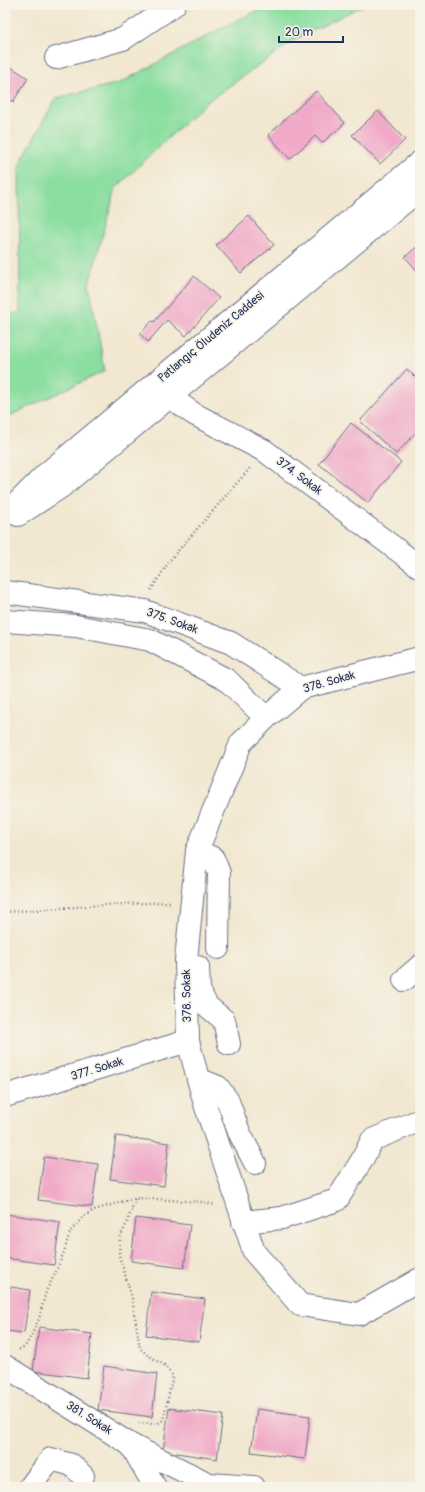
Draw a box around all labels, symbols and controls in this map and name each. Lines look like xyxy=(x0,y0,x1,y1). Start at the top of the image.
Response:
scale bar xyxy=(279,18,343,44)
text: 20 m xyxy=(285,25,314,40)
street label: Patlangıç Öludeniz Caddesi xyxy=(154,287,267,386)
street label: 374. Sokak xyxy=(273,454,325,498)
street label: 375. Sokak xyxy=(144,605,200,637)
street label: 378. Sokak xyxy=(301,667,357,697)
street label: 378. Sokak xyxy=(179,969,195,1023)
street label: 377. Sokak xyxy=(69,1054,125,1084)
street label: 381. Sokak xyxy=(63,1398,115,1438)

